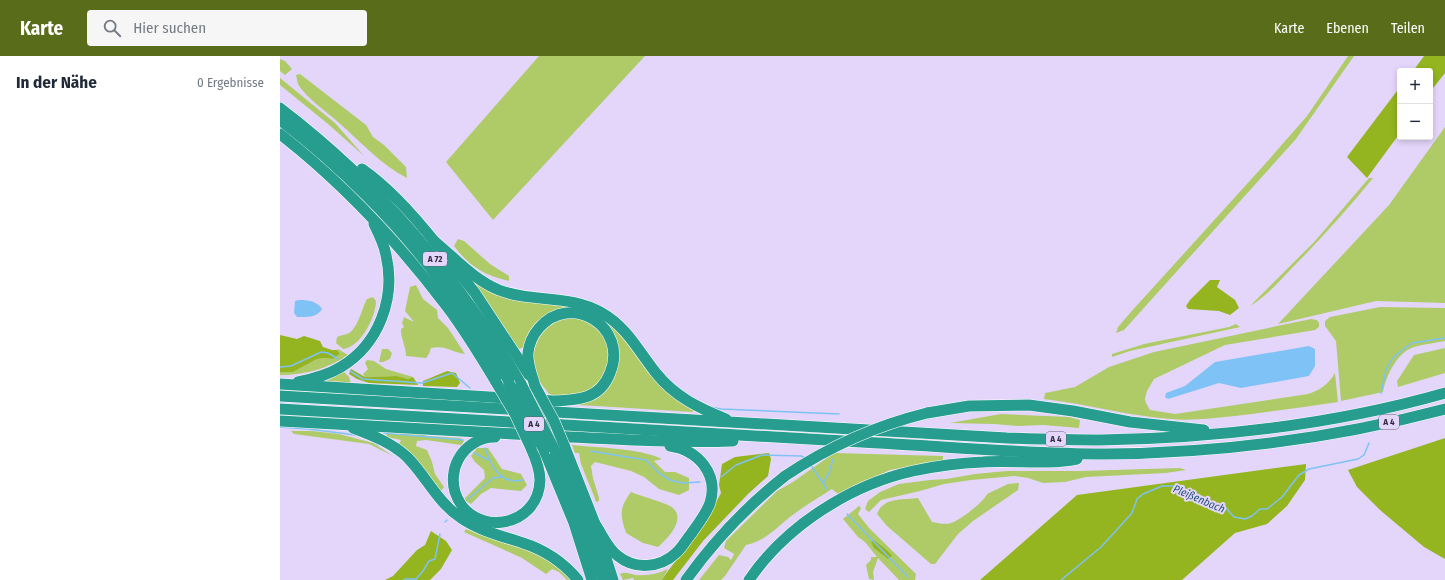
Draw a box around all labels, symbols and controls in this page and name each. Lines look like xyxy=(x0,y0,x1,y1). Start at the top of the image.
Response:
search box xyxy=(87,10,367,46)
text: Karte xyxy=(20,17,63,40)
icon: search xyxy=(101,17,123,39)
text: Hier suchen xyxy=(133,19,206,37)
text: Karte xyxy=(1274,20,1304,37)
text: Ebenen xyxy=(1326,20,1369,37)
text: Teilen xyxy=(1391,20,1425,37)
map controls xyxy=(1397,68,1433,140)
button: + xyxy=(1397,68,1433,104)
text: In der Nähe xyxy=(16,72,97,93)
text: 0 Ergebnisse xyxy=(197,75,264,90)
button: − xyxy=(1397,104,1433,140)
road number: A 72 xyxy=(423,252,447,266)
road number: A 4 xyxy=(1379,415,1399,429)
road number: A 4 xyxy=(524,417,544,431)
road number: A 4 xyxy=(1046,432,1066,446)
water label: Pleißenbach xyxy=(1171,482,1227,516)

